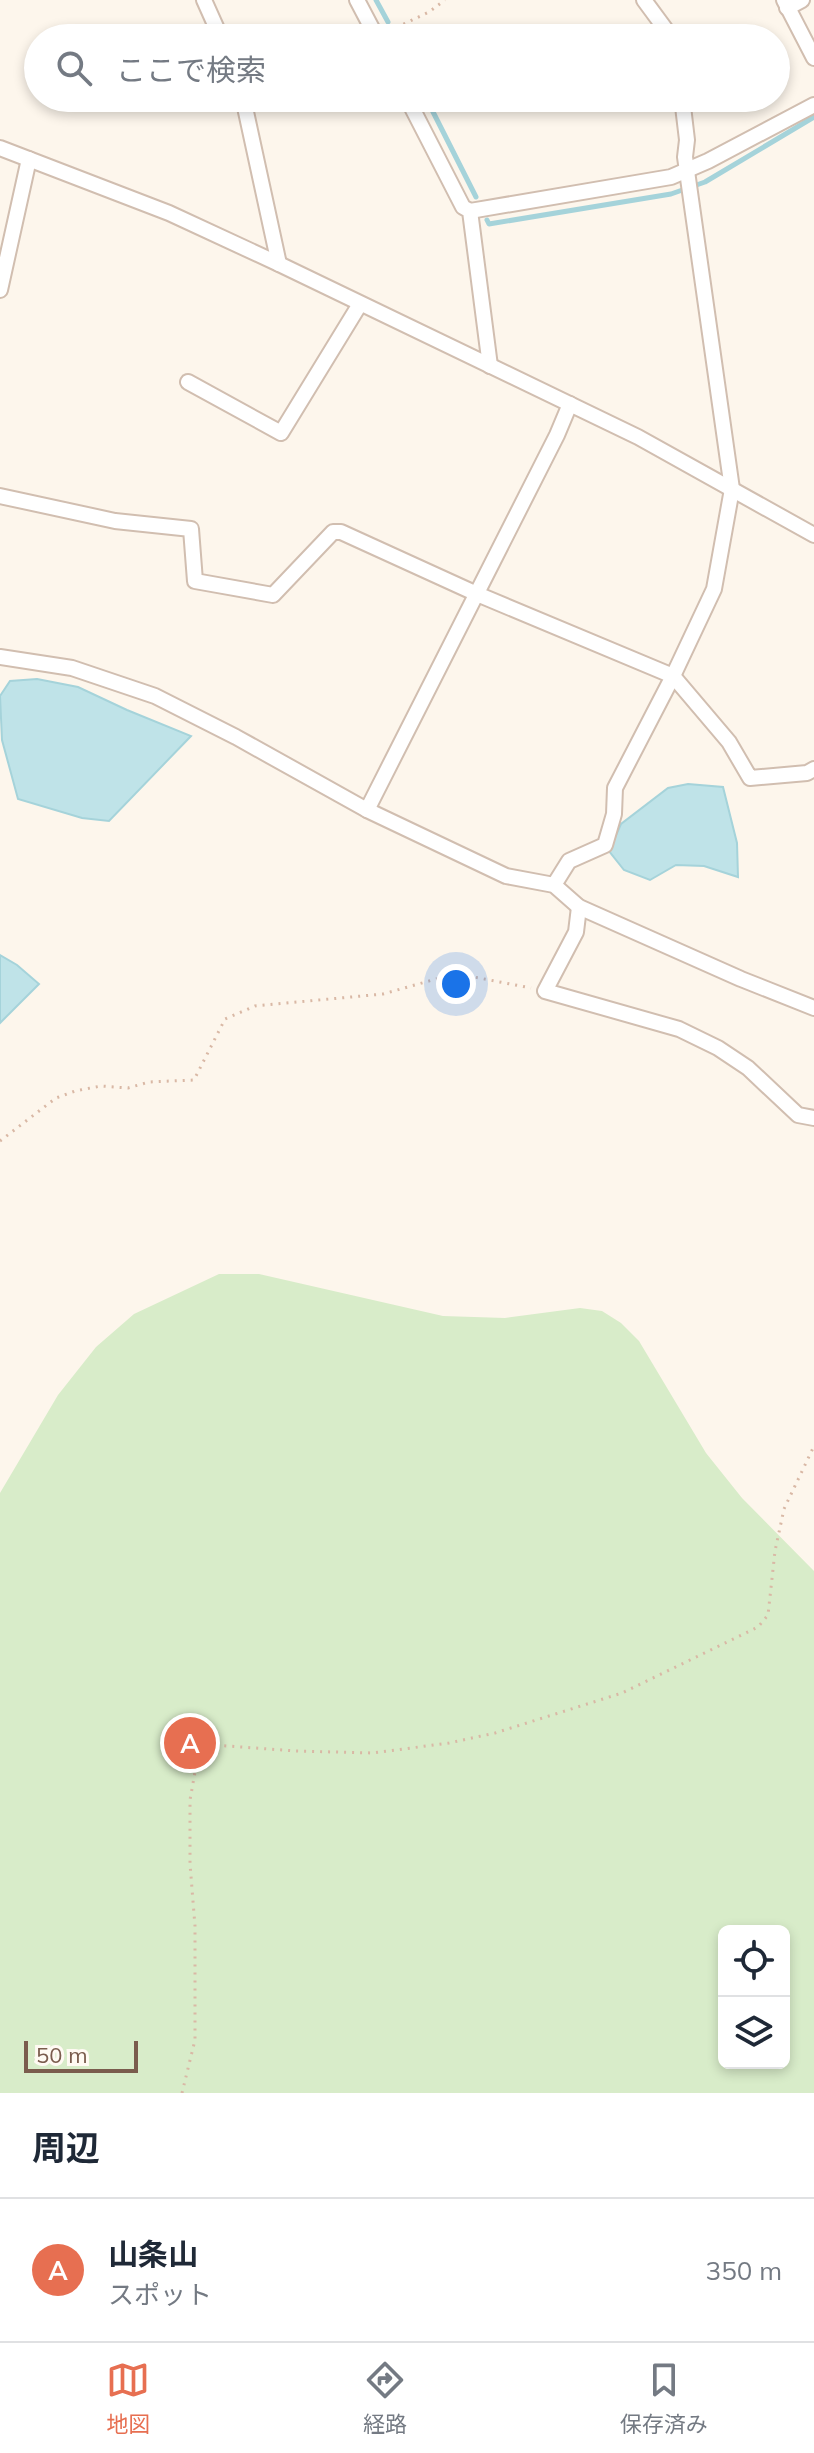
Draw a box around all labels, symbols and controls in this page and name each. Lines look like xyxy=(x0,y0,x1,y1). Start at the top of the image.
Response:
search box xyxy=(24,24,790,112)
icon: search xyxy=(52,46,96,90)
text: ここで検索 xyxy=(116,51,266,89)
your location xyxy=(436,964,476,1004)
pin: A xyxy=(164,1713,216,1773)
map controls xyxy=(718,1925,790,2069)
button: locate xyxy=(718,1925,790,1997)
button: layers xyxy=(718,1997,790,2069)
scale bar xyxy=(24,2037,138,2073)
text: 50 m xyxy=(36,2041,87,2069)
text: 周辺 xyxy=(32,2126,100,2169)
text: 山条山 xyxy=(108,2235,198,2273)
text: A xyxy=(48,2254,68,2287)
text: 350 m xyxy=(706,2254,782,2287)
text: スポット xyxy=(108,2278,212,2311)
tab: 地図 xyxy=(106,2358,150,2438)
tab: 経路 xyxy=(363,2358,407,2438)
tab: 保存済み xyxy=(620,2358,708,2438)

